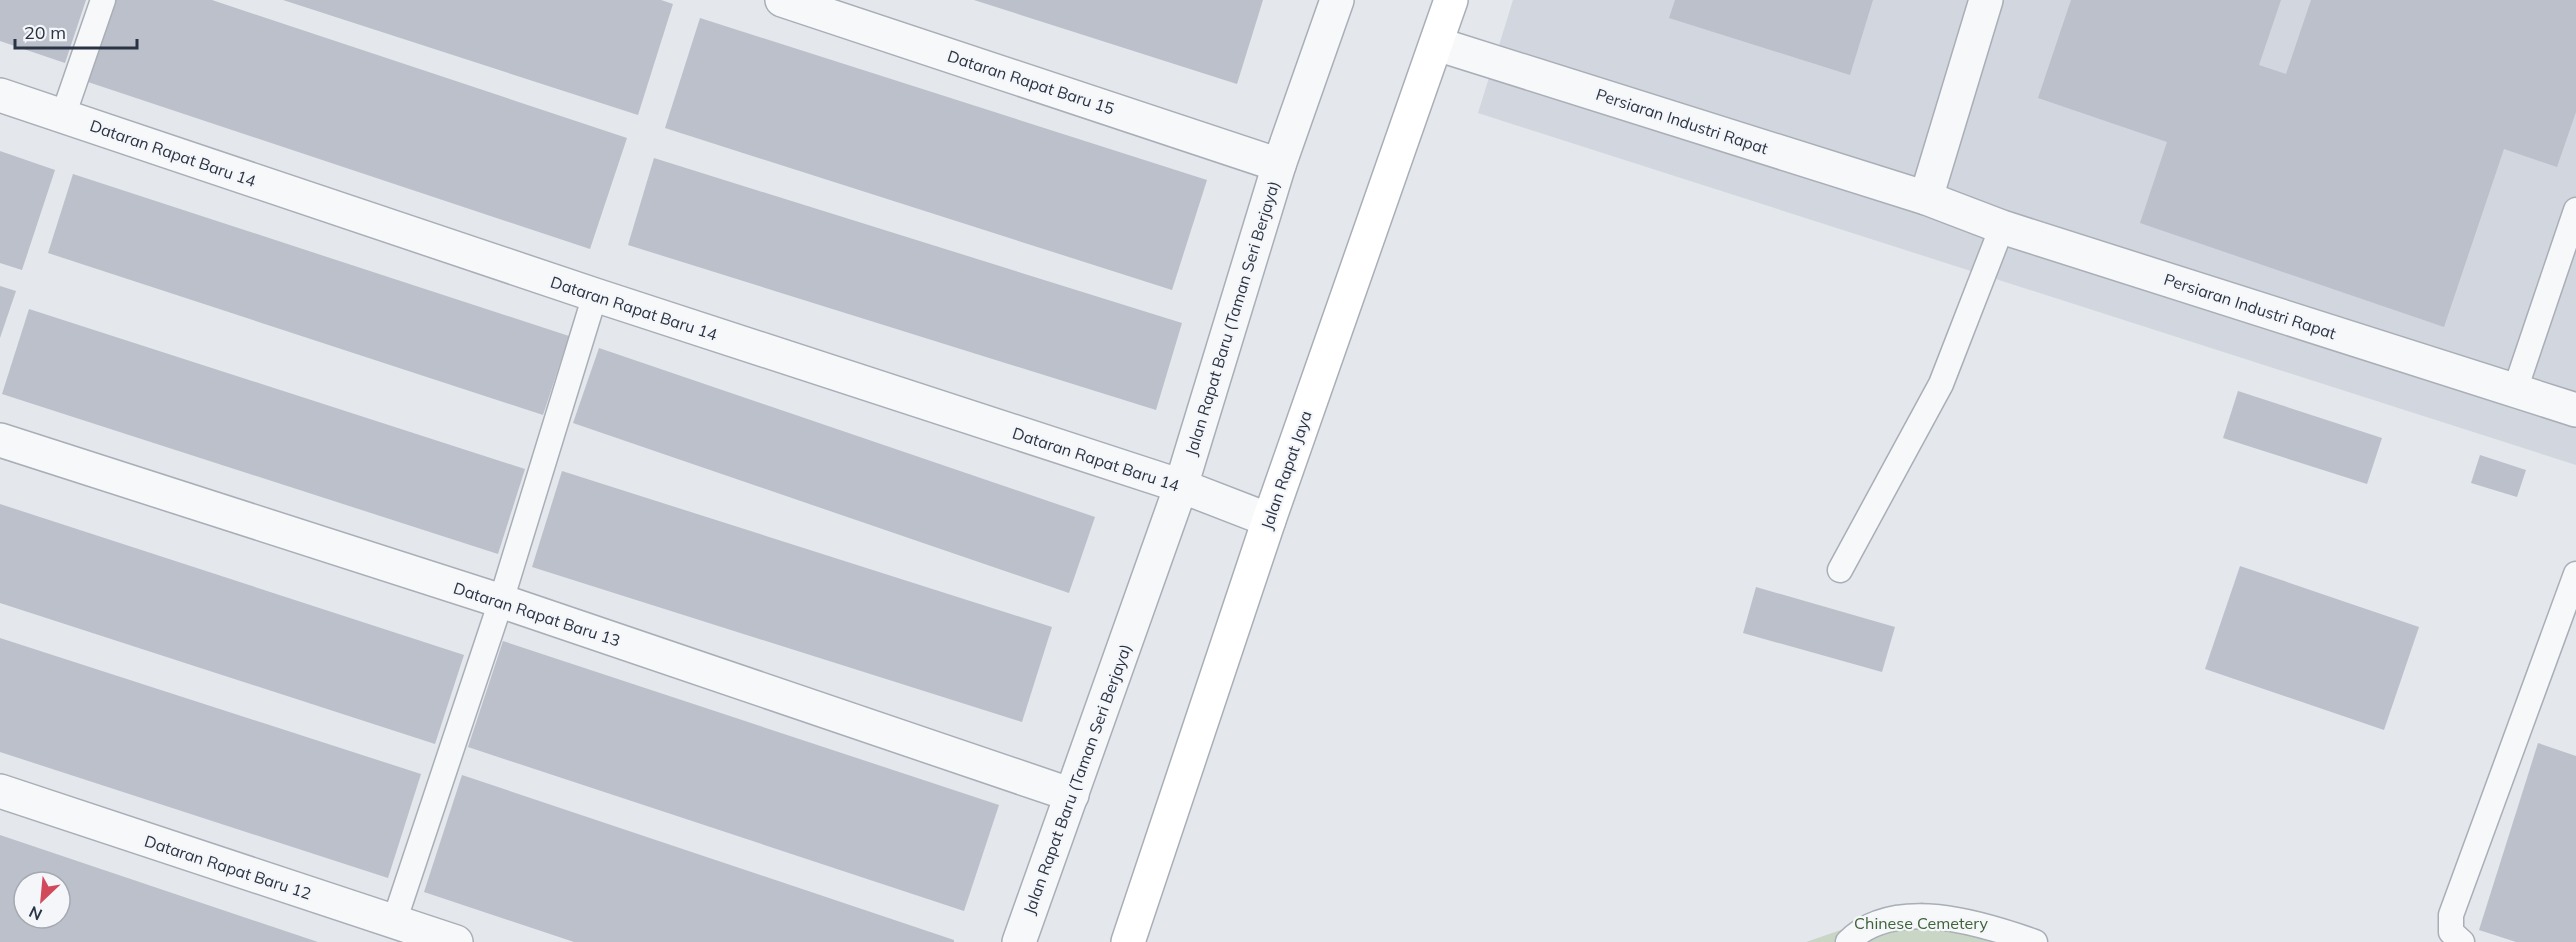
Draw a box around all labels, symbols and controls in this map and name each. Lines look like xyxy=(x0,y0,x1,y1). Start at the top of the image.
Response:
scale bar xyxy=(15,12,136,50)
text: 20 m xyxy=(24,21,66,44)
street label: Dataran Rapat Baru 15 xyxy=(945,46,1117,118)
street label: Persiaran Industri Rapat xyxy=(1593,84,1771,158)
street label: Dataran Rapat Baru 14 xyxy=(87,115,259,191)
street label: Jalan Rapat Baru (Taman Seri Berjaya) xyxy=(1181,178,1283,458)
street label: Persiaran Industri Rapat xyxy=(2161,269,2339,343)
street label: Dataran Rapat Baru 14 xyxy=(548,272,720,345)
street label: Jalan Rapat Jaya xyxy=(1256,408,1316,532)
street label: Dataran Rapat Baru 14 xyxy=(1010,423,1182,496)
street label: Dataran Rapat Baru 13 xyxy=(451,578,623,650)
street label: Jalan Rapat Baru (Taman Seri Berjaya) xyxy=(1019,641,1135,917)
street label: Dataran Rapat Baru 12 xyxy=(142,831,314,903)
north arrow xyxy=(12,870,72,930)
text: N xyxy=(26,902,45,925)
park label: Chinese Cemetery xyxy=(1854,913,1988,933)

